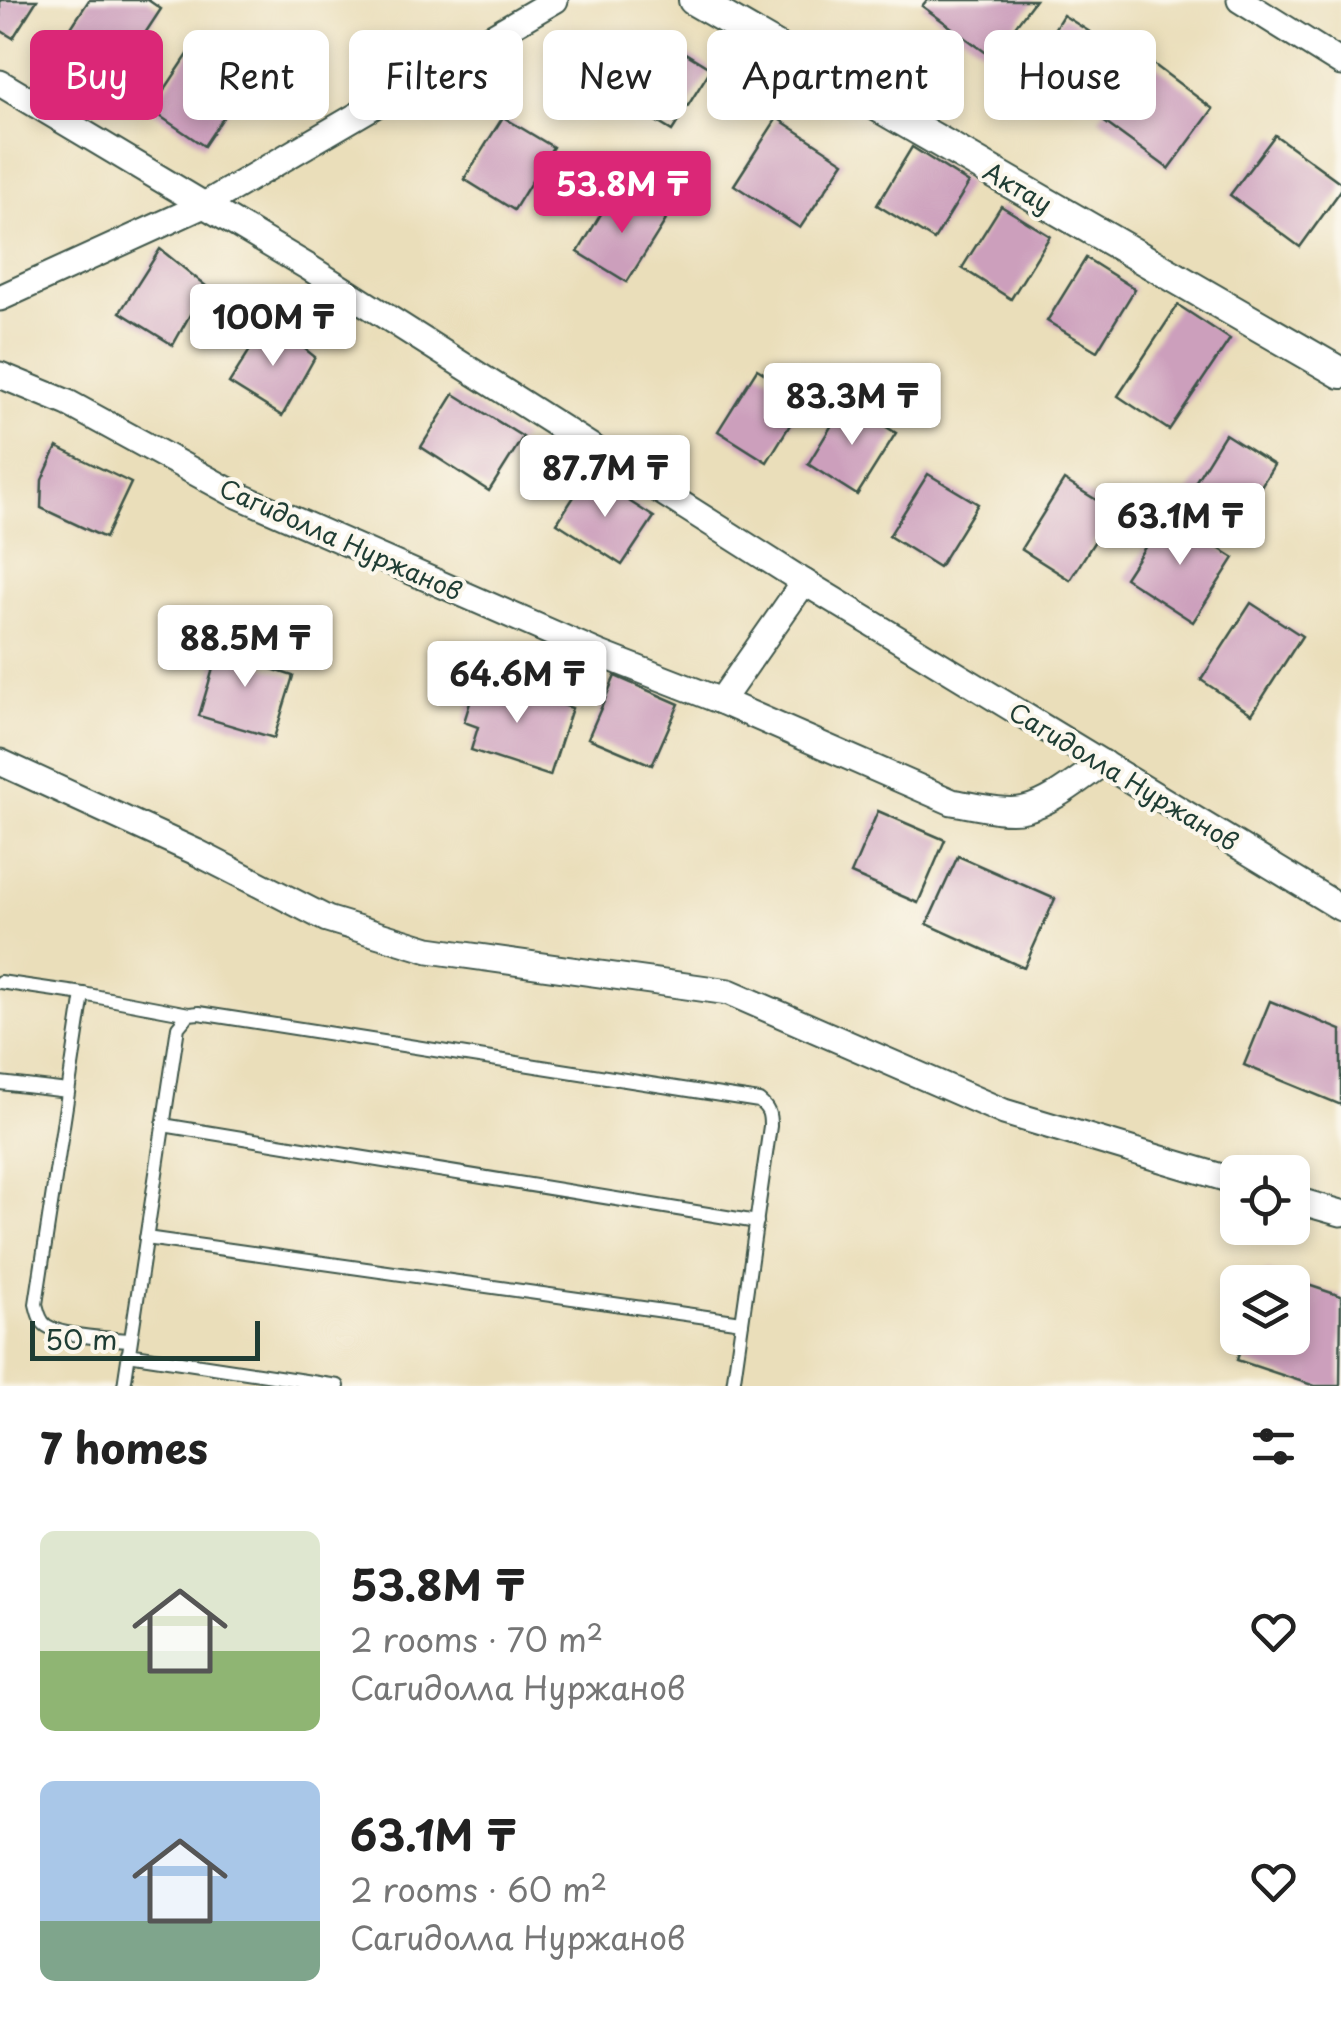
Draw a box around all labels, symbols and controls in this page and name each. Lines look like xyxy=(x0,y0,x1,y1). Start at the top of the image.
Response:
chip: Buy xyxy=(30,30,163,120)
chip: Rent xyxy=(183,30,329,120)
chip: Filters xyxy=(349,30,523,120)
chip: New xyxy=(543,30,687,120)
chip: Apartment xyxy=(707,30,964,120)
chip: House xyxy=(984,30,1156,120)
pin: 53.8M ₸ xyxy=(530,151,714,236)
street label: Актау xyxy=(976,152,1060,222)
text: 53.8M ₸ xyxy=(556,159,688,207)
pin: 100M ₸ xyxy=(192,284,354,369)
text: 100M ₸ xyxy=(212,292,334,340)
pin: 83.3M ₸ xyxy=(760,363,944,448)
text: 83.3M ₸ xyxy=(786,371,918,419)
pin: 87.7M ₸ xyxy=(513,435,697,520)
text: 87.7M ₸ xyxy=(542,443,668,491)
street label: Сагидолла Нуржанов xyxy=(214,468,468,610)
pin: 63.1M ₸ xyxy=(1088,483,1272,568)
text: 63.1M ₸ xyxy=(1117,491,1243,539)
pin: 88.5M ₸ xyxy=(153,605,337,690)
text: 88.5M ₸ xyxy=(180,613,310,661)
pin: 64.6M ₸ xyxy=(425,641,609,726)
text: 64.6M ₸ xyxy=(449,649,585,697)
street label: Сагидолла Нуржанов xyxy=(1002,692,1246,860)
map controls xyxy=(1220,1155,1310,1355)
button: locate xyxy=(1220,1155,1310,1245)
button: layers xyxy=(1220,1265,1310,1355)
scale bar xyxy=(30,1316,260,1360)
text: 50 m xyxy=(45,1317,118,1360)
text: 7 homes xyxy=(40,1415,208,1478)
icon: filters xyxy=(1246,1419,1301,1474)
text: 53.8M ₸ xyxy=(350,1552,524,1615)
icon: home xyxy=(120,1571,240,1691)
icon: heart xyxy=(1246,1604,1301,1659)
text: 2 rooms · 70 m² xyxy=(350,1615,603,1663)
text: Сагидолла Нуржанов xyxy=(350,1663,685,1711)
text: 63.1M ₸ xyxy=(350,1802,515,1865)
icon: home xyxy=(120,1821,240,1941)
icon: heart xyxy=(1246,1854,1301,1909)
text: 2 rooms · 60 m² xyxy=(350,1865,607,1913)
text: Сагидолла Нуржанов xyxy=(350,1913,685,1961)

